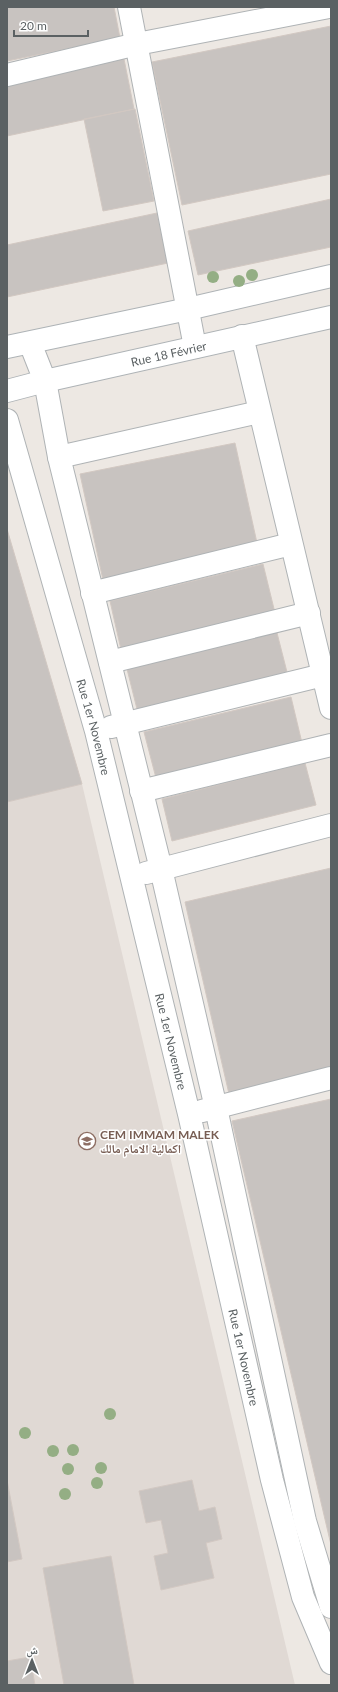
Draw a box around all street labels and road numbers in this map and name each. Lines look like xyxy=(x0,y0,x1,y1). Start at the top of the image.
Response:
street label: Rue 18 Février xyxy=(129,337,209,369)
street label: Rue 1er Novembre xyxy=(74,677,114,777)
street label: Rue 1er Novembre xyxy=(152,992,190,1091)
street label: Rue 1er Novembre xyxy=(226,1307,262,1407)

